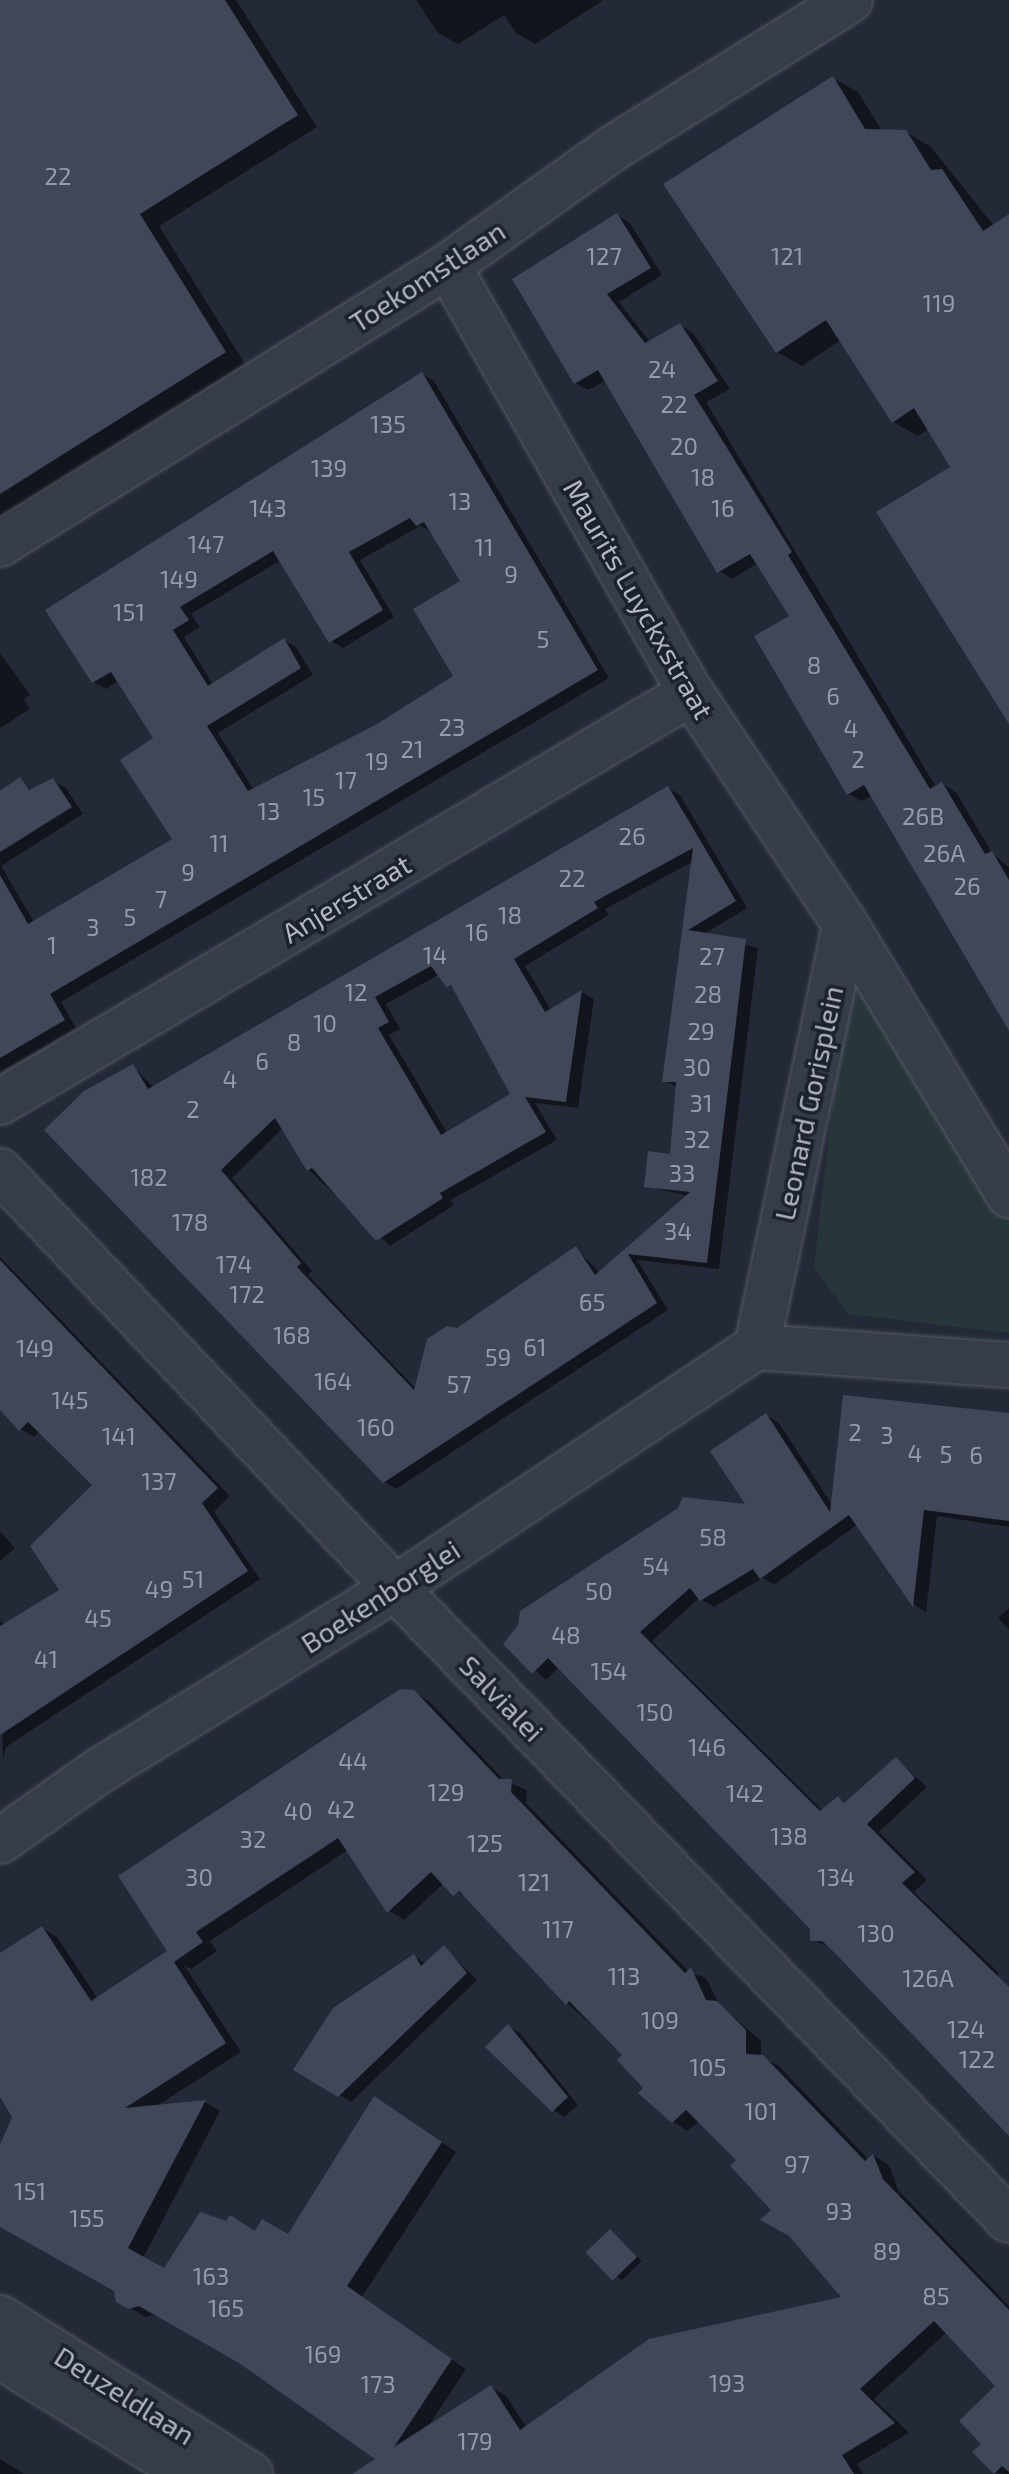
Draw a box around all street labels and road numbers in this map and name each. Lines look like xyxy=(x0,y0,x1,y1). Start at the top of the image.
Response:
street label: Toekomstlaan xyxy=(343,213,511,339)
street label: Maurits Luyckxstraat xyxy=(557,473,721,725)
street label: Anjerstraat xyxy=(275,846,417,950)
street label: Leonard Gorisplein xyxy=(767,983,849,1223)
street label: Boekenborglei xyxy=(294,1532,466,1660)
street label: Salvialei xyxy=(453,1648,551,1748)
street label: Deuzeldlaan xyxy=(49,2339,201,2451)

